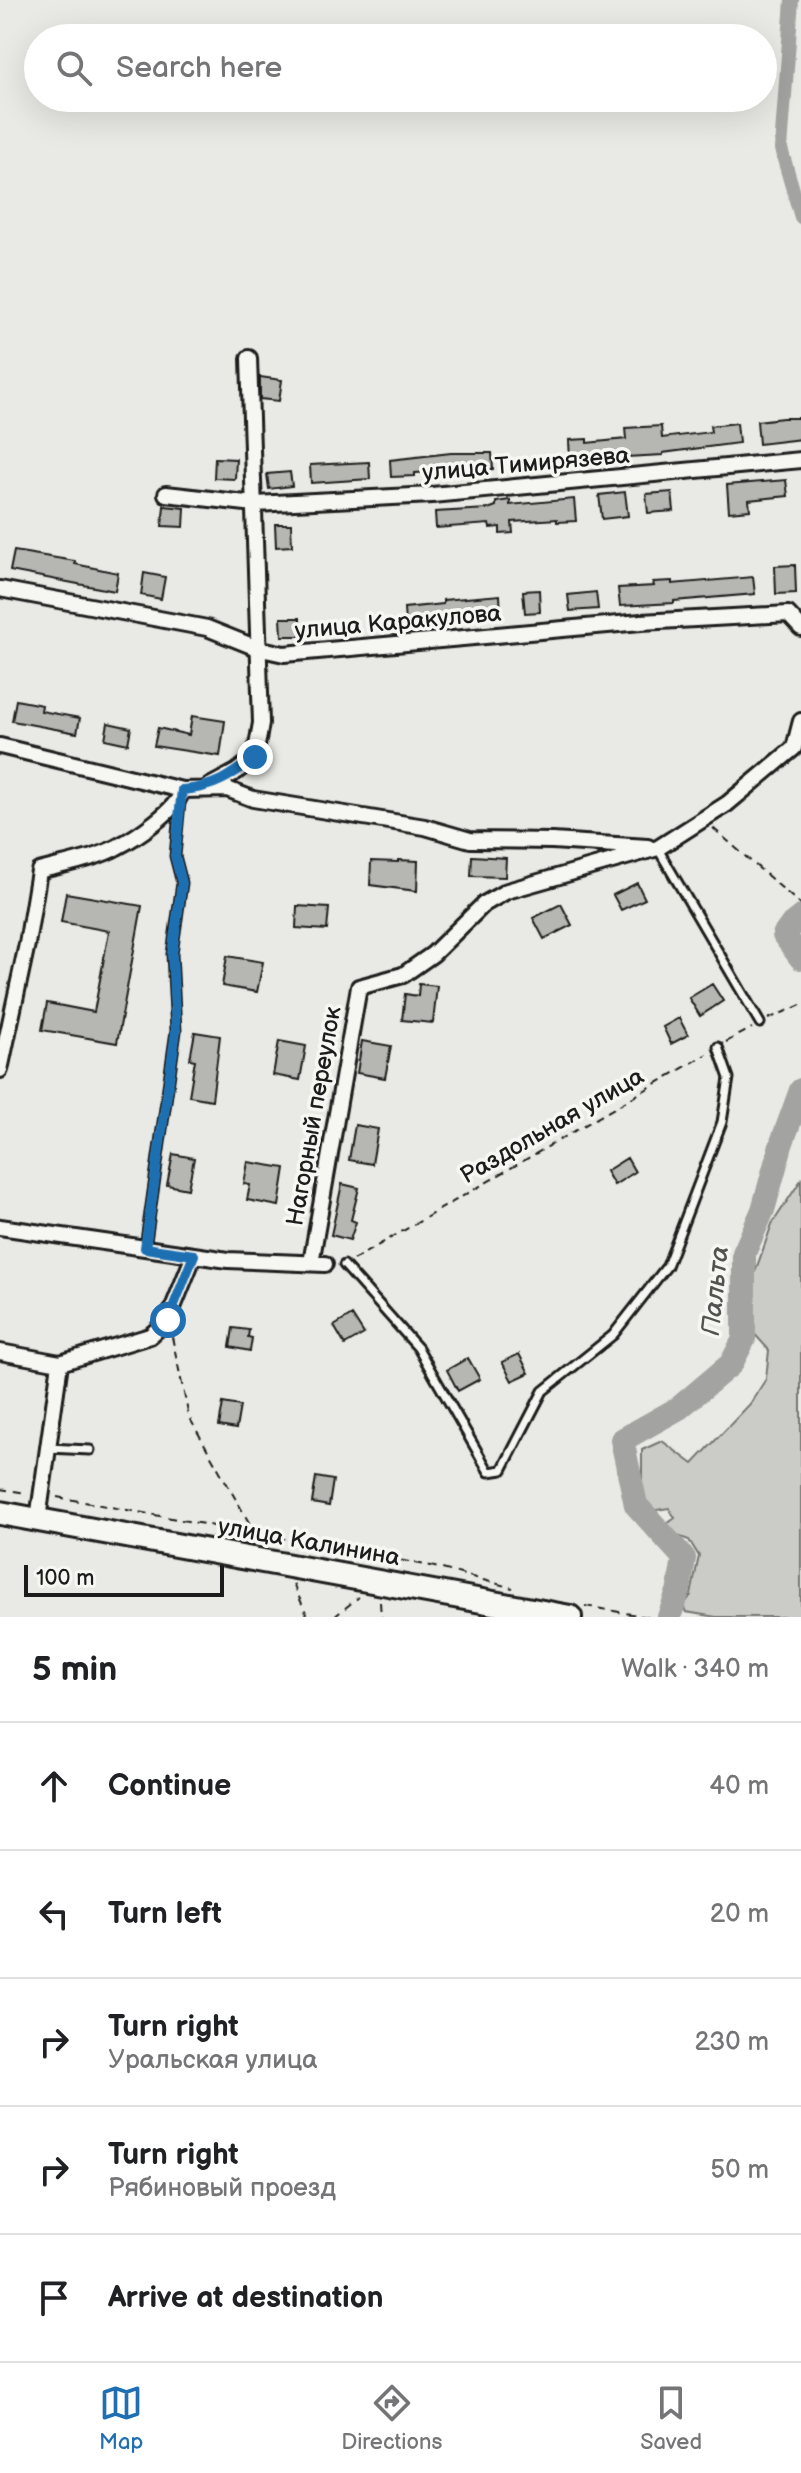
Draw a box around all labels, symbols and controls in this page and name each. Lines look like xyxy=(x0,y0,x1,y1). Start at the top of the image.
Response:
search box xyxy=(24,24,777,112)
icon: search xyxy=(52,46,96,90)
text: Search here xyxy=(116,50,282,86)
street label: улица Тимирязева xyxy=(421,440,631,488)
street label: улица Каракулова xyxy=(294,599,502,645)
route end xyxy=(237,739,273,775)
street label: Нагорный переулок xyxy=(280,1004,348,1228)
street label: Раздольная улица xyxy=(455,1062,649,1190)
water label: Пальта xyxy=(696,1245,736,1337)
route start xyxy=(150,1302,186,1338)
street label: улица Калинина xyxy=(216,1512,402,1572)
scale bar xyxy=(24,1561,224,1597)
text: 100 m xyxy=(36,1565,95,1592)
text: 5 min xyxy=(32,1649,117,1690)
text: Walk · 340 m xyxy=(621,1654,769,1685)
icon: ahead xyxy=(32,1764,76,1808)
text: Continue xyxy=(108,1768,231,1804)
text: 40 m xyxy=(709,1771,769,1802)
icon: left xyxy=(32,1892,76,1936)
text: Turn left xyxy=(108,1896,222,1932)
text: 20 m xyxy=(710,1899,769,1930)
text: Turn right xyxy=(108,2009,239,2045)
icon: right xyxy=(32,2020,76,2064)
text: 230 m xyxy=(694,2027,769,2058)
text: Уральская улица xyxy=(108,2045,318,2076)
text: Turn right xyxy=(108,2137,239,2173)
icon: right xyxy=(32,2148,76,2192)
text: 50 m xyxy=(710,2155,769,2186)
text: Рябиновый проезд xyxy=(108,2173,336,2204)
icon: arrive xyxy=(32,2276,76,2320)
text: Arrive at destination xyxy=(108,2280,384,2316)
tab: Map xyxy=(99,2381,143,2456)
tab: Directions xyxy=(341,2381,442,2456)
tab: Saved xyxy=(640,2381,702,2456)

